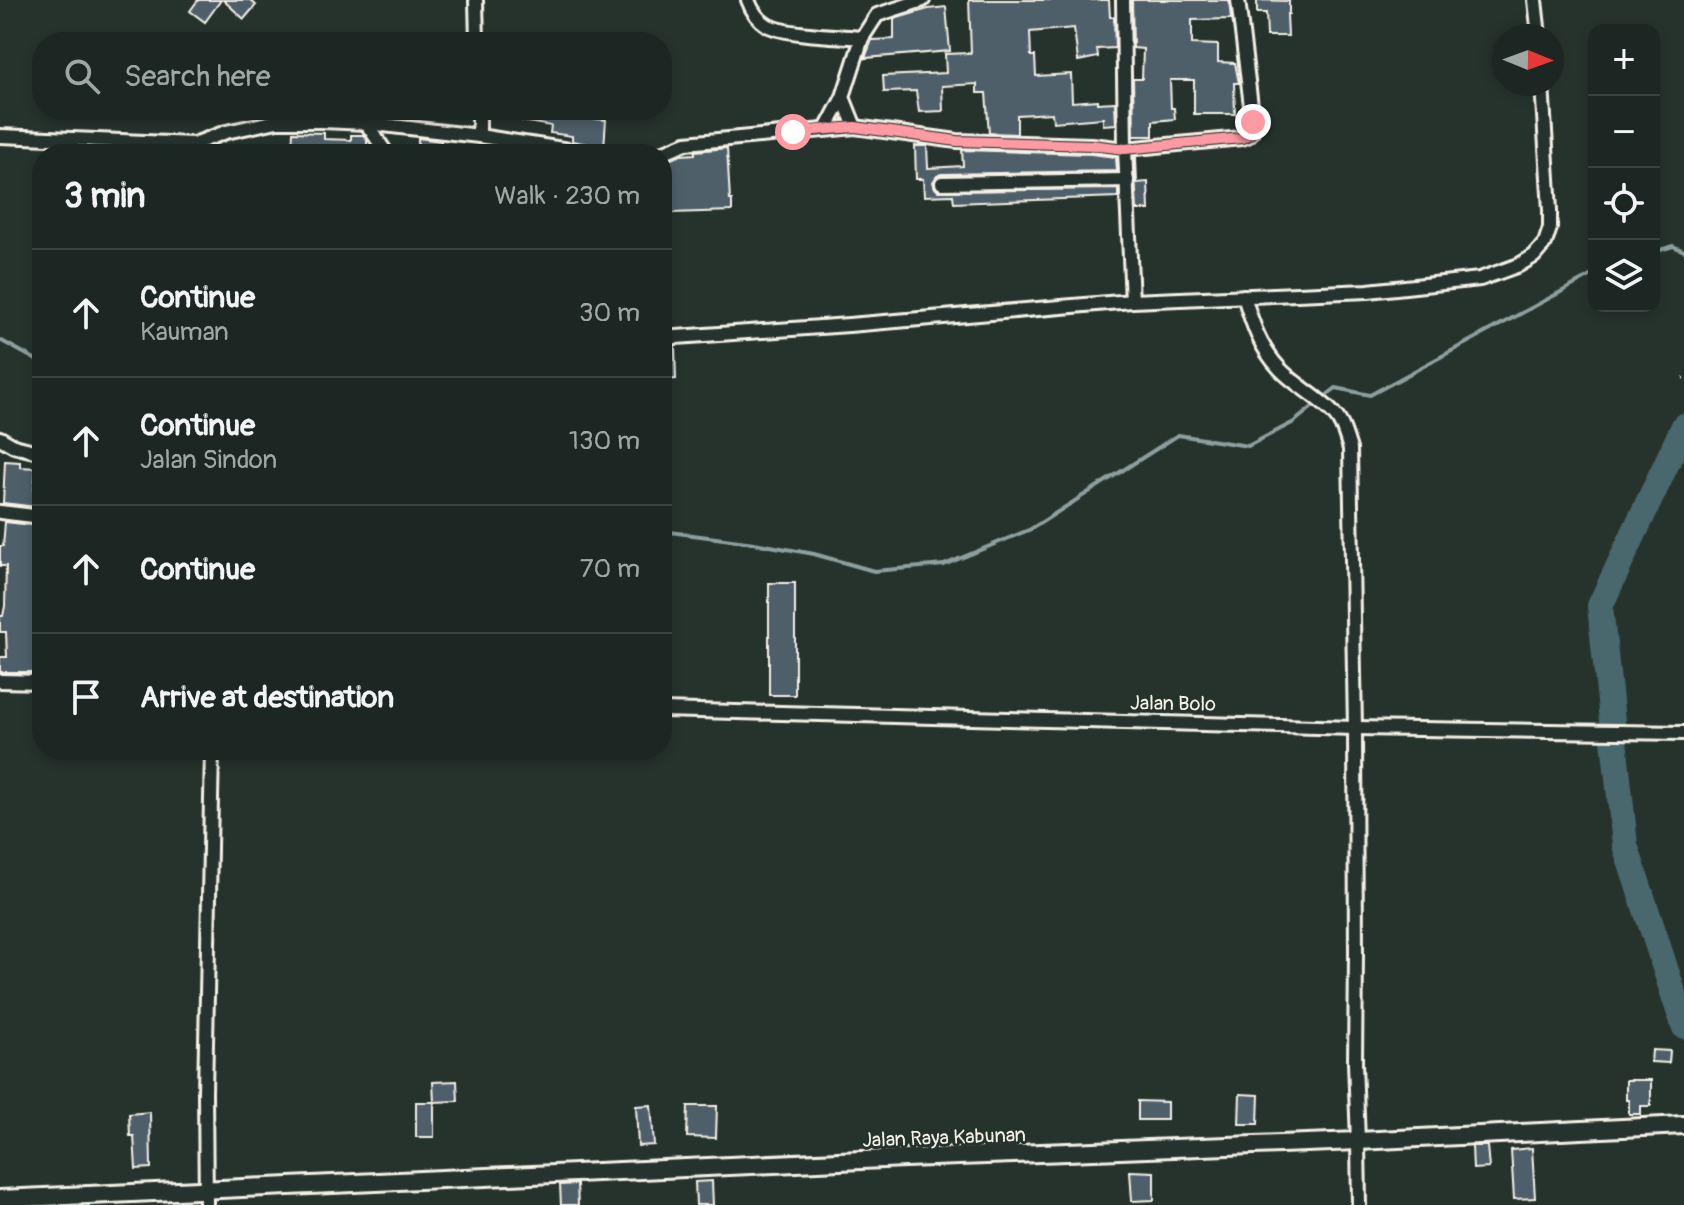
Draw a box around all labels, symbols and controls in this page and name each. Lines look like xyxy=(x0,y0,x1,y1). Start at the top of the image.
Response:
north arrow xyxy=(1492,24,1564,96)
map controls xyxy=(1588,24,1660,312)
button: + xyxy=(1588,24,1660,96)
search box xyxy=(32,32,672,120)
icon: search xyxy=(60,54,104,98)
text: Search here xyxy=(124,58,271,95)
button: − xyxy=(1588,96,1660,168)
route end xyxy=(1235,104,1271,140)
route start xyxy=(775,114,811,150)
button: locate xyxy=(1588,168,1660,240)
text: 3 min xyxy=(64,175,146,218)
text: Walk · 230 m xyxy=(494,180,640,212)
button: layers xyxy=(1588,240,1660,312)
text: Continue xyxy=(140,279,255,316)
icon: ahead xyxy=(64,291,108,335)
text: 30 m xyxy=(579,297,640,329)
text: Kauman xyxy=(140,316,229,348)
text: Continue xyxy=(140,407,255,444)
icon: ahead xyxy=(64,419,108,463)
text: 130 m xyxy=(569,425,640,457)
text: Jalan Sindon xyxy=(140,444,277,476)
icon: ahead xyxy=(64,547,108,591)
text: Continue xyxy=(140,551,255,588)
text: 70 m xyxy=(580,553,640,585)
icon: arrive xyxy=(64,675,108,719)
text: Arrive at destination xyxy=(140,679,394,716)
street label: Jalan Bolo xyxy=(1130,690,1216,717)
street label: Jalan Raya Kabunan xyxy=(862,1122,1026,1153)

